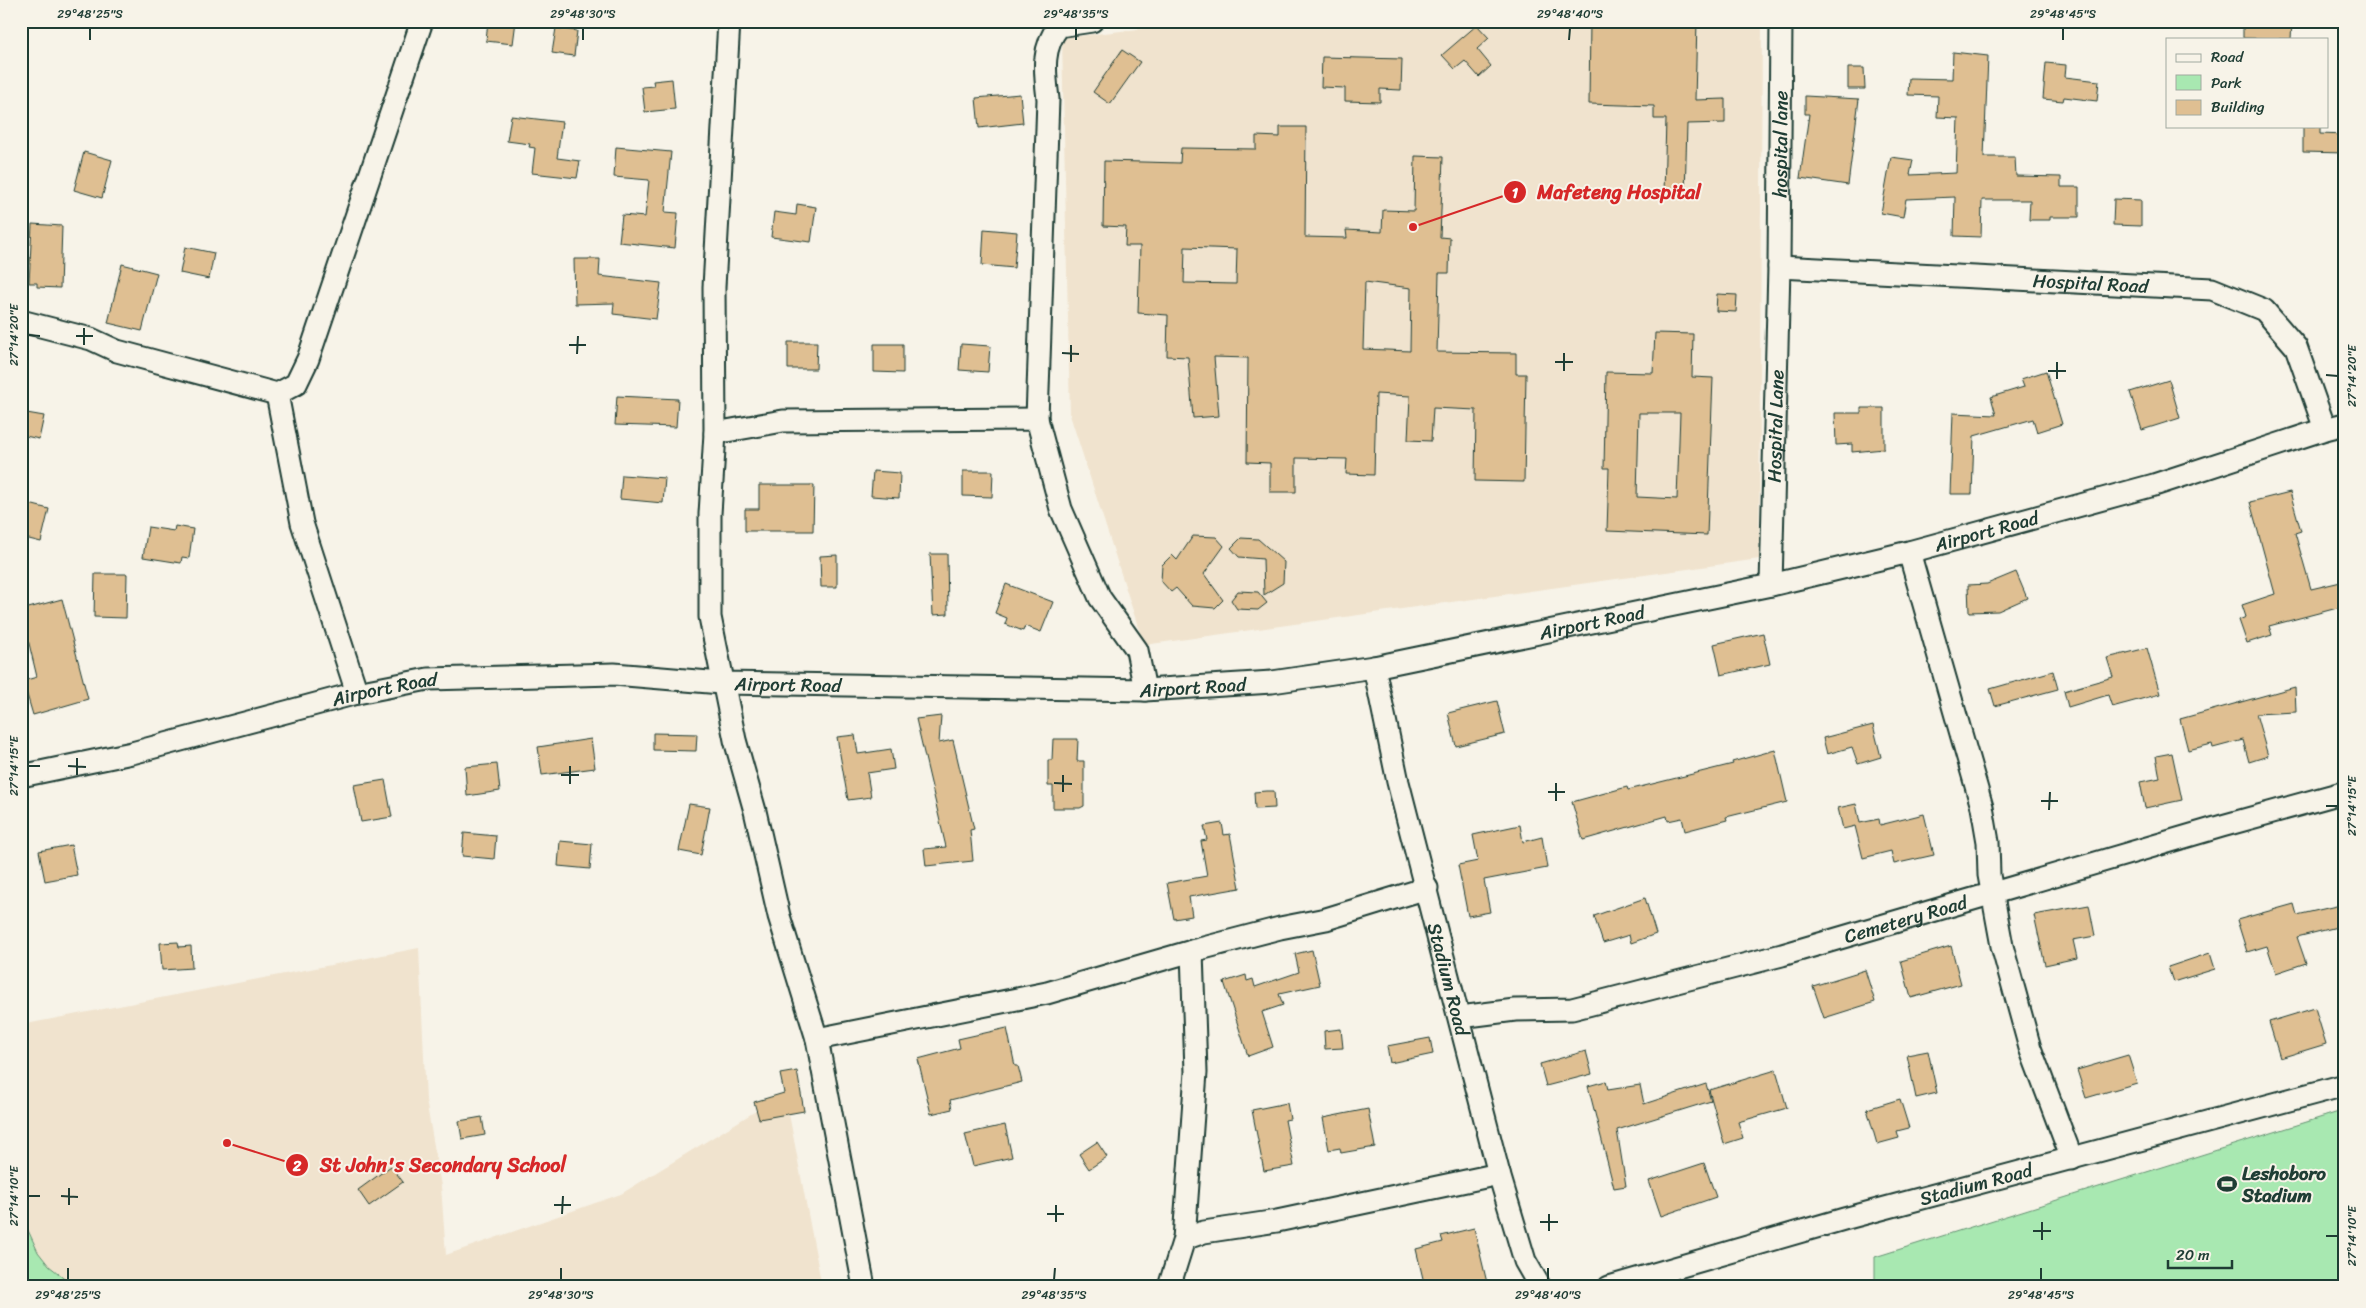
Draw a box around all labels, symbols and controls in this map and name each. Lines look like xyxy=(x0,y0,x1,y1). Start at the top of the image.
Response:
text: 29°48'25"S xyxy=(57,3,123,25)
text: 29°48'30"S xyxy=(550,3,616,25)
text: 29°48'35"S xyxy=(1043,3,1109,25)
text: 29°48'40"S xyxy=(1537,3,1604,25)
text: 29°48'45"S xyxy=(2030,3,2096,25)
legend xyxy=(2166,38,2328,128)
text: Road xyxy=(2211,44,2244,70)
text: Park xyxy=(2211,70,2242,96)
street label: hospital lane xyxy=(1763,90,1797,199)
text: Building xyxy=(2211,94,2265,120)
callout: Mafeteng Hospital xyxy=(1502,175,1711,210)
text: Mafeteng Hospital xyxy=(1536,175,1702,210)
text: 1 xyxy=(1512,180,1519,206)
street label: Hospital Road xyxy=(2032,263,2150,302)
text: 27°14'20"E xyxy=(3,303,25,366)
text: 27°14'20"E xyxy=(2341,344,2363,407)
street label: Hospital Lane xyxy=(1757,369,1793,483)
street label: Airport Road xyxy=(1930,501,2043,561)
street label: Airport Road xyxy=(1535,595,1649,649)
street label: Airport Road xyxy=(327,662,438,716)
street label: Airport Road xyxy=(733,667,843,702)
street label: Airport Road xyxy=(1137,667,1248,707)
text: 27°14'15"E xyxy=(3,735,25,796)
text: 27°14'15"E xyxy=(2341,775,2363,836)
street label: Cemetery Road xyxy=(1840,885,1972,952)
street label: Stadium Road xyxy=(1418,919,1480,1041)
callout: St John's Secondary School xyxy=(285,1148,575,1183)
text: St John's Secondary School xyxy=(319,1148,567,1183)
street label: Stadium Road xyxy=(1916,1152,2038,1215)
text: 2 xyxy=(292,1153,302,1179)
place label: Leshoboro Stadium xyxy=(2241,1157,2326,1212)
text: 27°14'10"E xyxy=(3,1164,25,1226)
sports icon: Leshoboro Stadium xyxy=(2216,1173,2238,1195)
text: 27°14'10"E xyxy=(2341,1204,2363,1266)
scale bar xyxy=(2168,1238,2232,1270)
text: 20 m xyxy=(2176,1242,2210,1268)
text: 29°48'25"S xyxy=(35,1284,101,1306)
text: 29°48'30"S xyxy=(528,1284,594,1306)
text: 29°48'35"S xyxy=(1021,1284,1087,1306)
text: 29°48'40"S xyxy=(1515,1284,1582,1306)
text: 29°48'45"S xyxy=(2008,1284,2074,1306)

